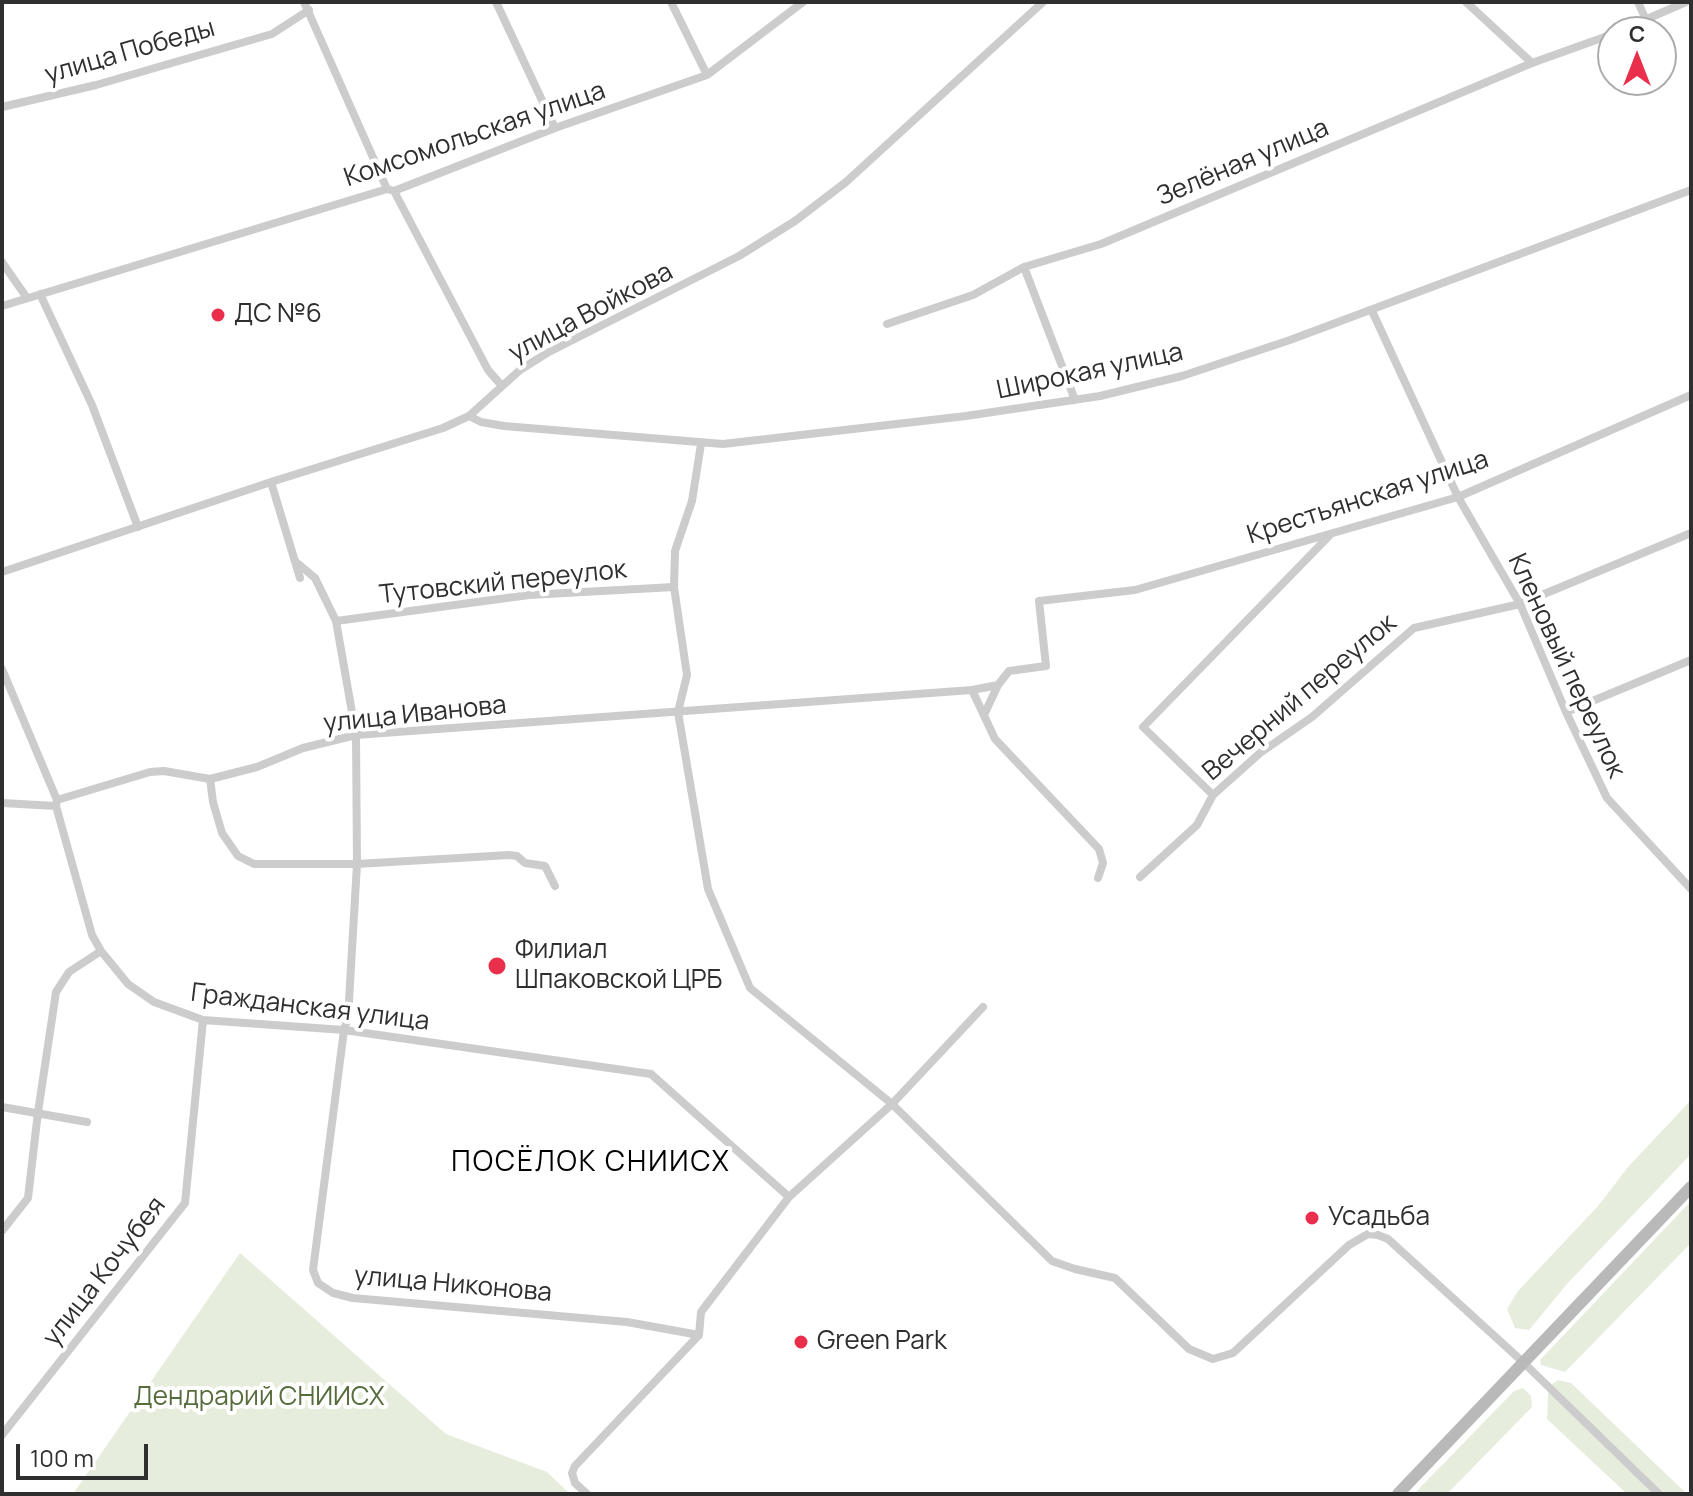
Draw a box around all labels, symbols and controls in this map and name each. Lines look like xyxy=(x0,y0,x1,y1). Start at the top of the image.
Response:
street label: улица Победы xyxy=(41,13,219,91)
north arrow xyxy=(1597,16,1677,96)
text: С xyxy=(1629,19,1645,49)
street label: Комсомольская улица xyxy=(340,76,610,194)
street label: Зелёная улица xyxy=(1152,113,1334,213)
street label: улица Войкова xyxy=(504,257,678,369)
place label: ДС №6 xyxy=(234,299,322,331)
marker: ДС №6 xyxy=(209,306,227,324)
street label: Широкая улица xyxy=(994,337,1186,407)
street label: Крестьянская улица xyxy=(1244,444,1492,552)
street label: Кленовый переулок xyxy=(1500,549,1632,783)
street label: Тутовский переулок xyxy=(378,555,628,611)
street label: Вечерний переулок xyxy=(1197,608,1403,788)
street label: улица Иванова xyxy=(322,690,508,740)
place label: Филиал Шпаковской ЦРБ xyxy=(515,935,722,996)
marker: Филиал Шпаковской ЦРБ xyxy=(486,955,508,977)
street label: Гражданская улица xyxy=(189,978,431,1038)
district label: ПОСЁЛОК СНИИСХ xyxy=(451,1146,731,1180)
street label: улица Кочубея xyxy=(37,1191,173,1353)
place label: Усадьба xyxy=(1328,1202,1430,1234)
marker: Усадьба xyxy=(1303,1209,1321,1227)
street label: улица Никонова xyxy=(353,1261,553,1309)
place label: Green Park xyxy=(817,1326,947,1358)
marker: Green Park xyxy=(792,1333,810,1351)
park label: Дендрарий СНИИСХ xyxy=(134,1382,384,1414)
scale bar xyxy=(20,1428,152,1478)
text: 100 m xyxy=(30,1441,94,1474)

